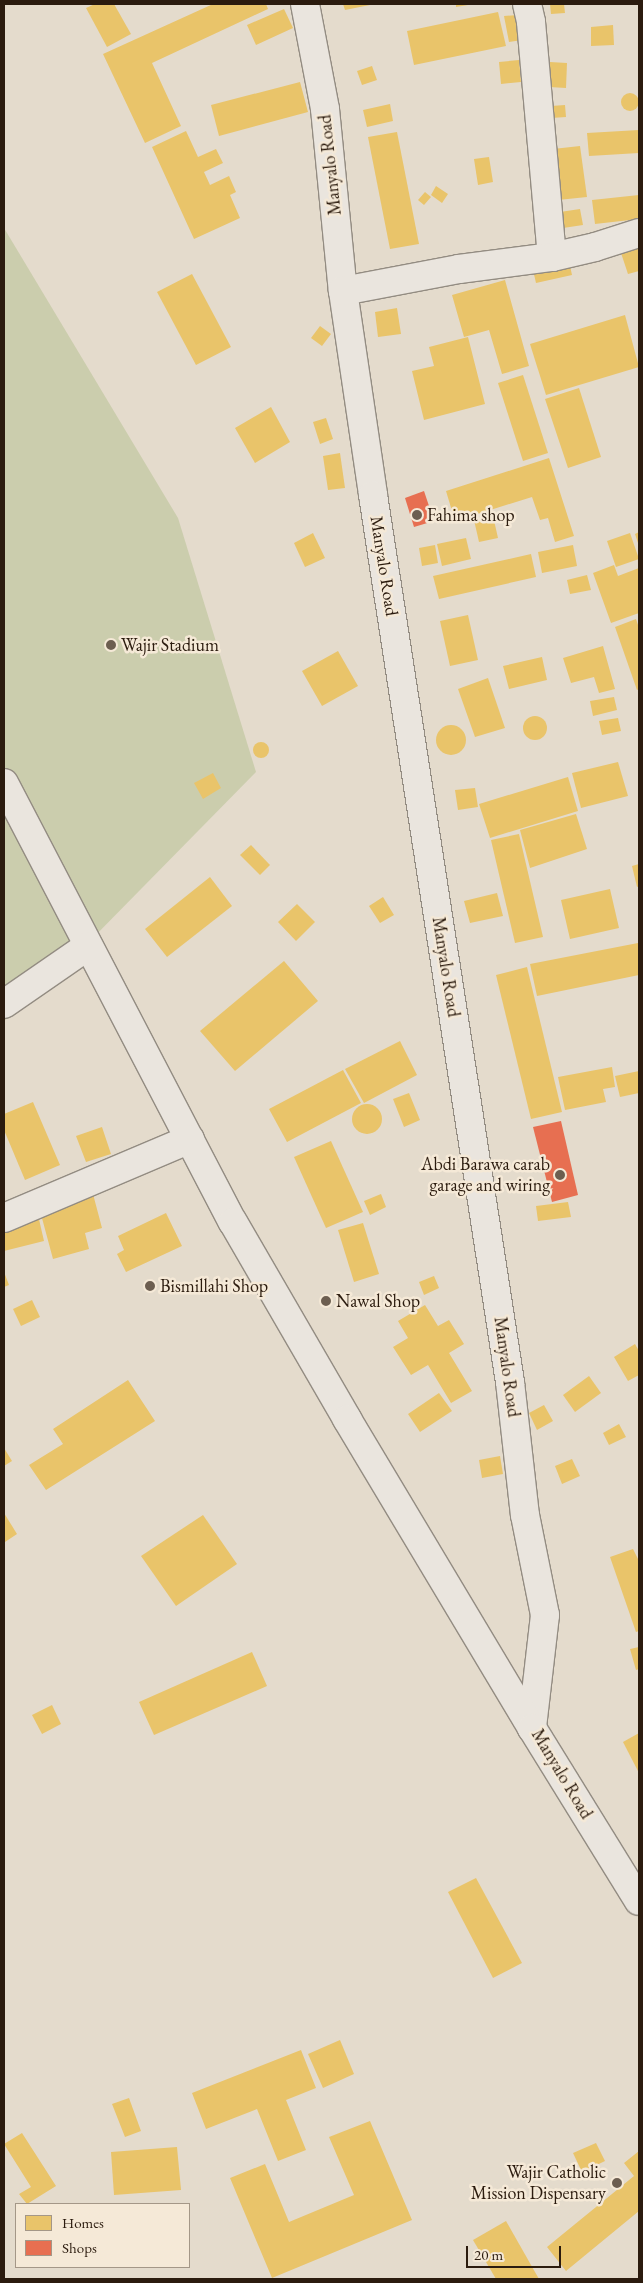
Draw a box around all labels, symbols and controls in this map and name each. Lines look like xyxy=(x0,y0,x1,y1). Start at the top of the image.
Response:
street label: Manyalo Road xyxy=(314,114,346,216)
place label: Fahima shop xyxy=(427,504,515,526)
marker: Fahima shop xyxy=(411,509,423,521)
street label: Manyalo Road xyxy=(365,514,403,618)
place label: Wajir Stadium xyxy=(121,634,219,656)
marker: Wajir Stadium xyxy=(105,639,117,651)
street label: Manyalo Road xyxy=(427,915,465,1019)
place label: Abdi Barawa carab garage and wiring xyxy=(421,1154,550,1196)
marker: Abdi Barawa carab garage and wiring xyxy=(554,1169,566,1181)
place label: Bismillahi Shop xyxy=(160,1275,268,1297)
marker: Bismillahi Shop xyxy=(144,1280,156,1292)
place label: Nawal Shop xyxy=(336,1290,420,1312)
marker: Nawal Shop xyxy=(320,1295,332,1307)
street label: Manyalo Road xyxy=(489,1315,525,1419)
street label: Manyalo Road xyxy=(527,1725,597,1823)
place label: Wajir Catholic Mission Dispensary xyxy=(471,2162,606,2204)
marker: Wajir Catholic Mission Dispensary xyxy=(610,2176,624,2190)
legend xyxy=(15,2203,190,2268)
text: Homes xyxy=(62,2213,104,2232)
scale bar xyxy=(468,2236,563,2268)
text: Shops xyxy=(62,2238,97,2257)
text: 20 m xyxy=(474,2245,503,2264)

